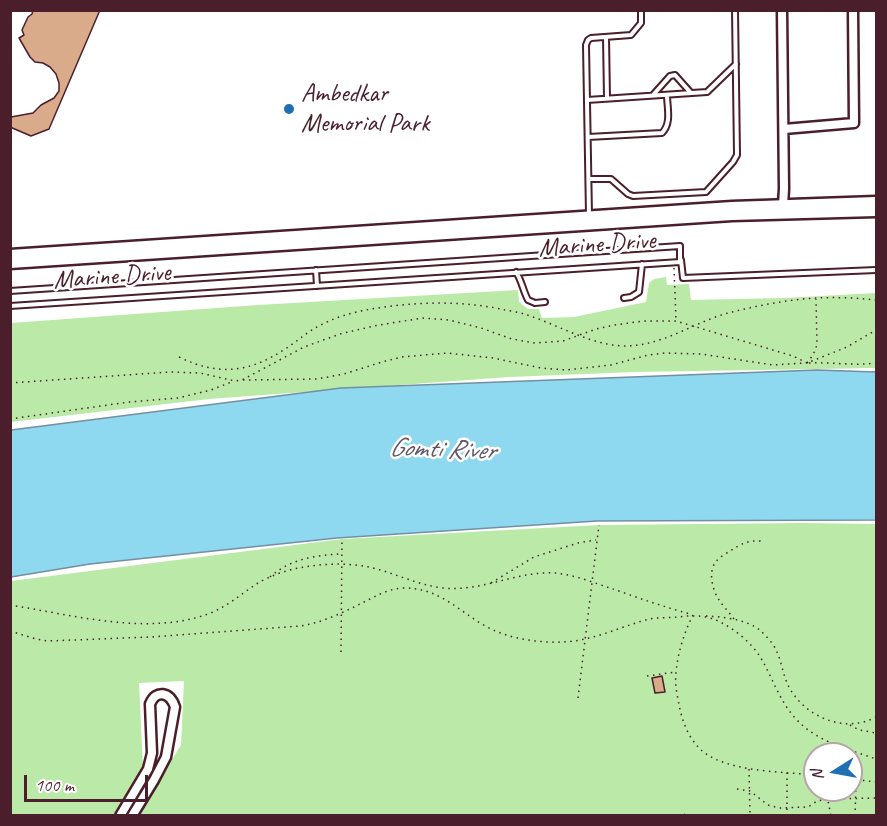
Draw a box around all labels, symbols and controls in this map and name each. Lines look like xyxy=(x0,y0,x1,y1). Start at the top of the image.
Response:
place label: Ambedkar Memorial Park xyxy=(301,78,429,140)
marker: Ambedkar Memorial Park xyxy=(282,102,296,116)
street label: Marine Drive xyxy=(537,225,657,265)
street label: Marine Drive xyxy=(52,257,172,297)
water label: Gomti River xyxy=(389,432,495,468)
north arrow xyxy=(803,742,863,802)
scale bar xyxy=(27,763,152,801)
text: N xyxy=(807,768,828,782)
text: 100 m xyxy=(35,774,74,796)

